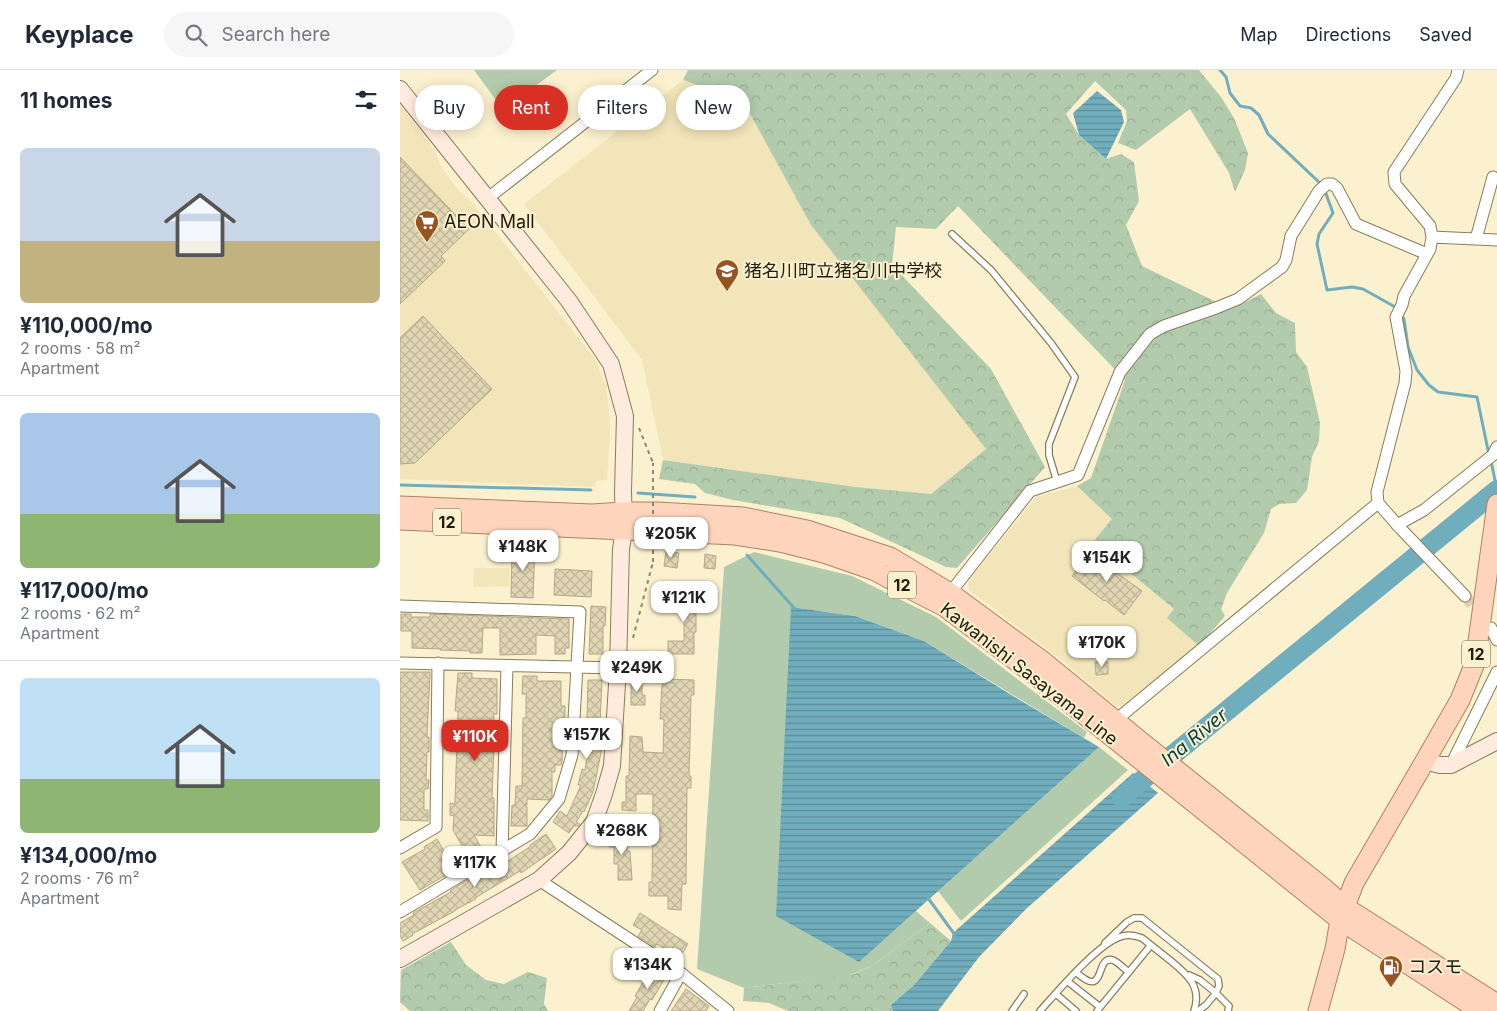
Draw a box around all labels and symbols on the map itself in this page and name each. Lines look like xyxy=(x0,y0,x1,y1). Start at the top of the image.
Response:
supermarket icon: AEON Mall xyxy=(414,209,440,243)
place label: AEON Mall xyxy=(444,211,535,232)
school or university icon: 猪名川町立猪名川中学校 xyxy=(714,258,740,292)
place label: 猪名川町立猪名川中学校 xyxy=(744,260,942,281)
road number: 12 xyxy=(433,508,461,536)
pin: ¥205K xyxy=(636,516,706,559)
pin: ¥148K xyxy=(488,530,558,572)
pin: ¥154K xyxy=(1072,540,1142,583)
road number: 12 xyxy=(888,572,916,598)
pin: ¥121K xyxy=(649,580,719,623)
street label: Kawanishi Sasayama Line xyxy=(936,598,1122,749)
pin: ¥170K xyxy=(1067,626,1137,668)
road number: 12 xyxy=(1462,640,1490,668)
pin: ¥249K xyxy=(602,650,672,693)
water label: Ina River xyxy=(1157,703,1233,771)
pin: ¥157K xyxy=(552,718,622,760)
pin: ¥110K xyxy=(440,720,510,762)
pin: ¥268K xyxy=(587,814,657,856)
pin: ¥117K xyxy=(440,846,510,888)
pin: ¥134K xyxy=(613,948,683,990)
fuel station icon: コスモ xyxy=(1378,954,1404,988)
place label: コスモ xyxy=(1408,956,1462,977)

